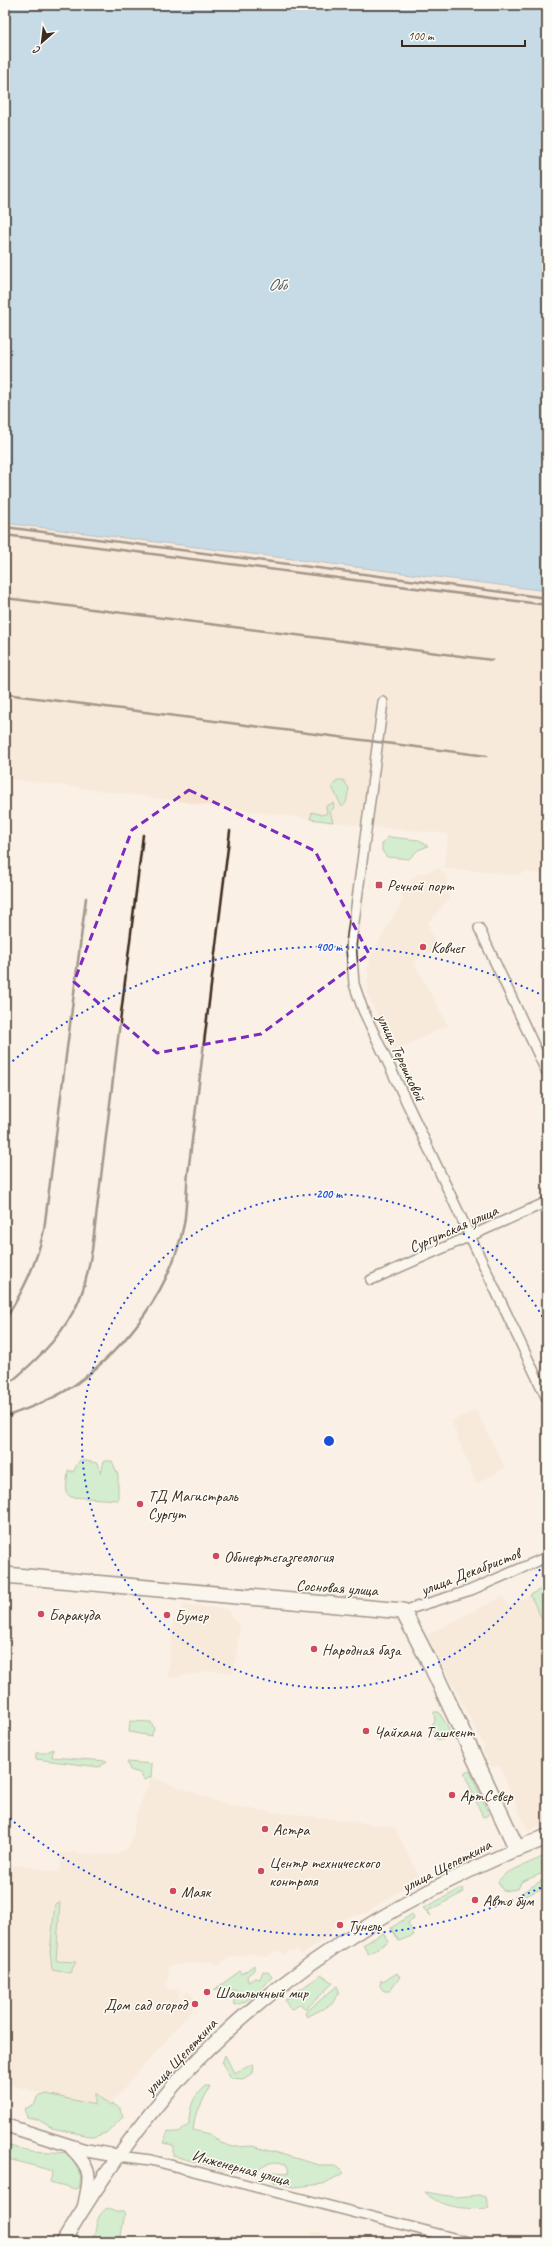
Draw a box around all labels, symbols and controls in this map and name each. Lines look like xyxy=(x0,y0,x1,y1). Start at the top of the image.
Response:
north arrow xyxy=(22,22,62,62)
scale bar xyxy=(402,22,525,48)
text: 100 m xyxy=(408,28,435,44)
text: С xyxy=(30,43,43,58)
water label: Обь xyxy=(268,274,289,295)
place label: Речной порт xyxy=(387,876,455,896)
marker: Речной порт xyxy=(374,880,384,890)
place label: Ковчег xyxy=(431,938,467,958)
text: 400 m xyxy=(316,939,343,955)
marker: Ковчег xyxy=(418,942,428,952)
street label: улица Терешковой xyxy=(372,1009,431,1106)
text: 200 m xyxy=(316,1186,343,1202)
street label: Сургутская улица xyxy=(406,1200,502,1257)
centre of rings xyxy=(322,1434,336,1448)
place label: ТД Магистраль Сургут xyxy=(148,1486,239,1524)
marker: ТД Магистраль Сургут xyxy=(135,1499,145,1509)
street label: улица Декабристов xyxy=(417,1543,526,1600)
place label: Обьнефтегазгеология xyxy=(224,1547,334,1567)
marker: Обьнефтегазгеология xyxy=(211,1551,221,1561)
street label: Сосновая улица xyxy=(295,1575,379,1601)
place label: Баракуда xyxy=(49,1605,101,1625)
place label: Бумер xyxy=(175,1606,209,1626)
marker: Баракуда xyxy=(36,1609,46,1619)
marker: Бумер xyxy=(162,1610,172,1620)
place label: Народная база xyxy=(322,1640,402,1660)
marker: Народная база xyxy=(309,1644,319,1654)
place label: Чайхана Ташкент xyxy=(374,1722,476,1742)
marker: Чайхана Ташкент xyxy=(361,1726,371,1736)
place label: АртСевер xyxy=(460,1786,514,1806)
marker: АртСевер xyxy=(447,1790,457,1800)
place label: Астра xyxy=(273,1820,311,1840)
marker: Астра xyxy=(260,1824,270,1834)
street label: улица Щепеткина xyxy=(397,1834,495,1897)
place label: Центр технического контроля xyxy=(269,1853,381,1891)
marker: Центр технического контроля xyxy=(256,1866,266,1876)
place label: Маяк xyxy=(181,1882,212,1902)
marker: Маяк xyxy=(168,1886,178,1896)
place label: Авто бум xyxy=(483,1891,534,1911)
marker: Авто бум xyxy=(470,1895,480,1905)
place label: Тунель xyxy=(348,1916,382,1936)
marker: Тунель xyxy=(335,1920,345,1930)
place label: Шашлычный мир xyxy=(215,1983,309,2003)
marker: Шашлычный мир xyxy=(202,1987,212,1997)
place label: Дом сад огород xyxy=(104,1995,189,2015)
marker: Дом сад огород xyxy=(190,1999,200,2009)
street label: улица Щепеткина xyxy=(139,2013,222,2100)
street label: Инженерная улица xyxy=(190,2145,293,2191)

